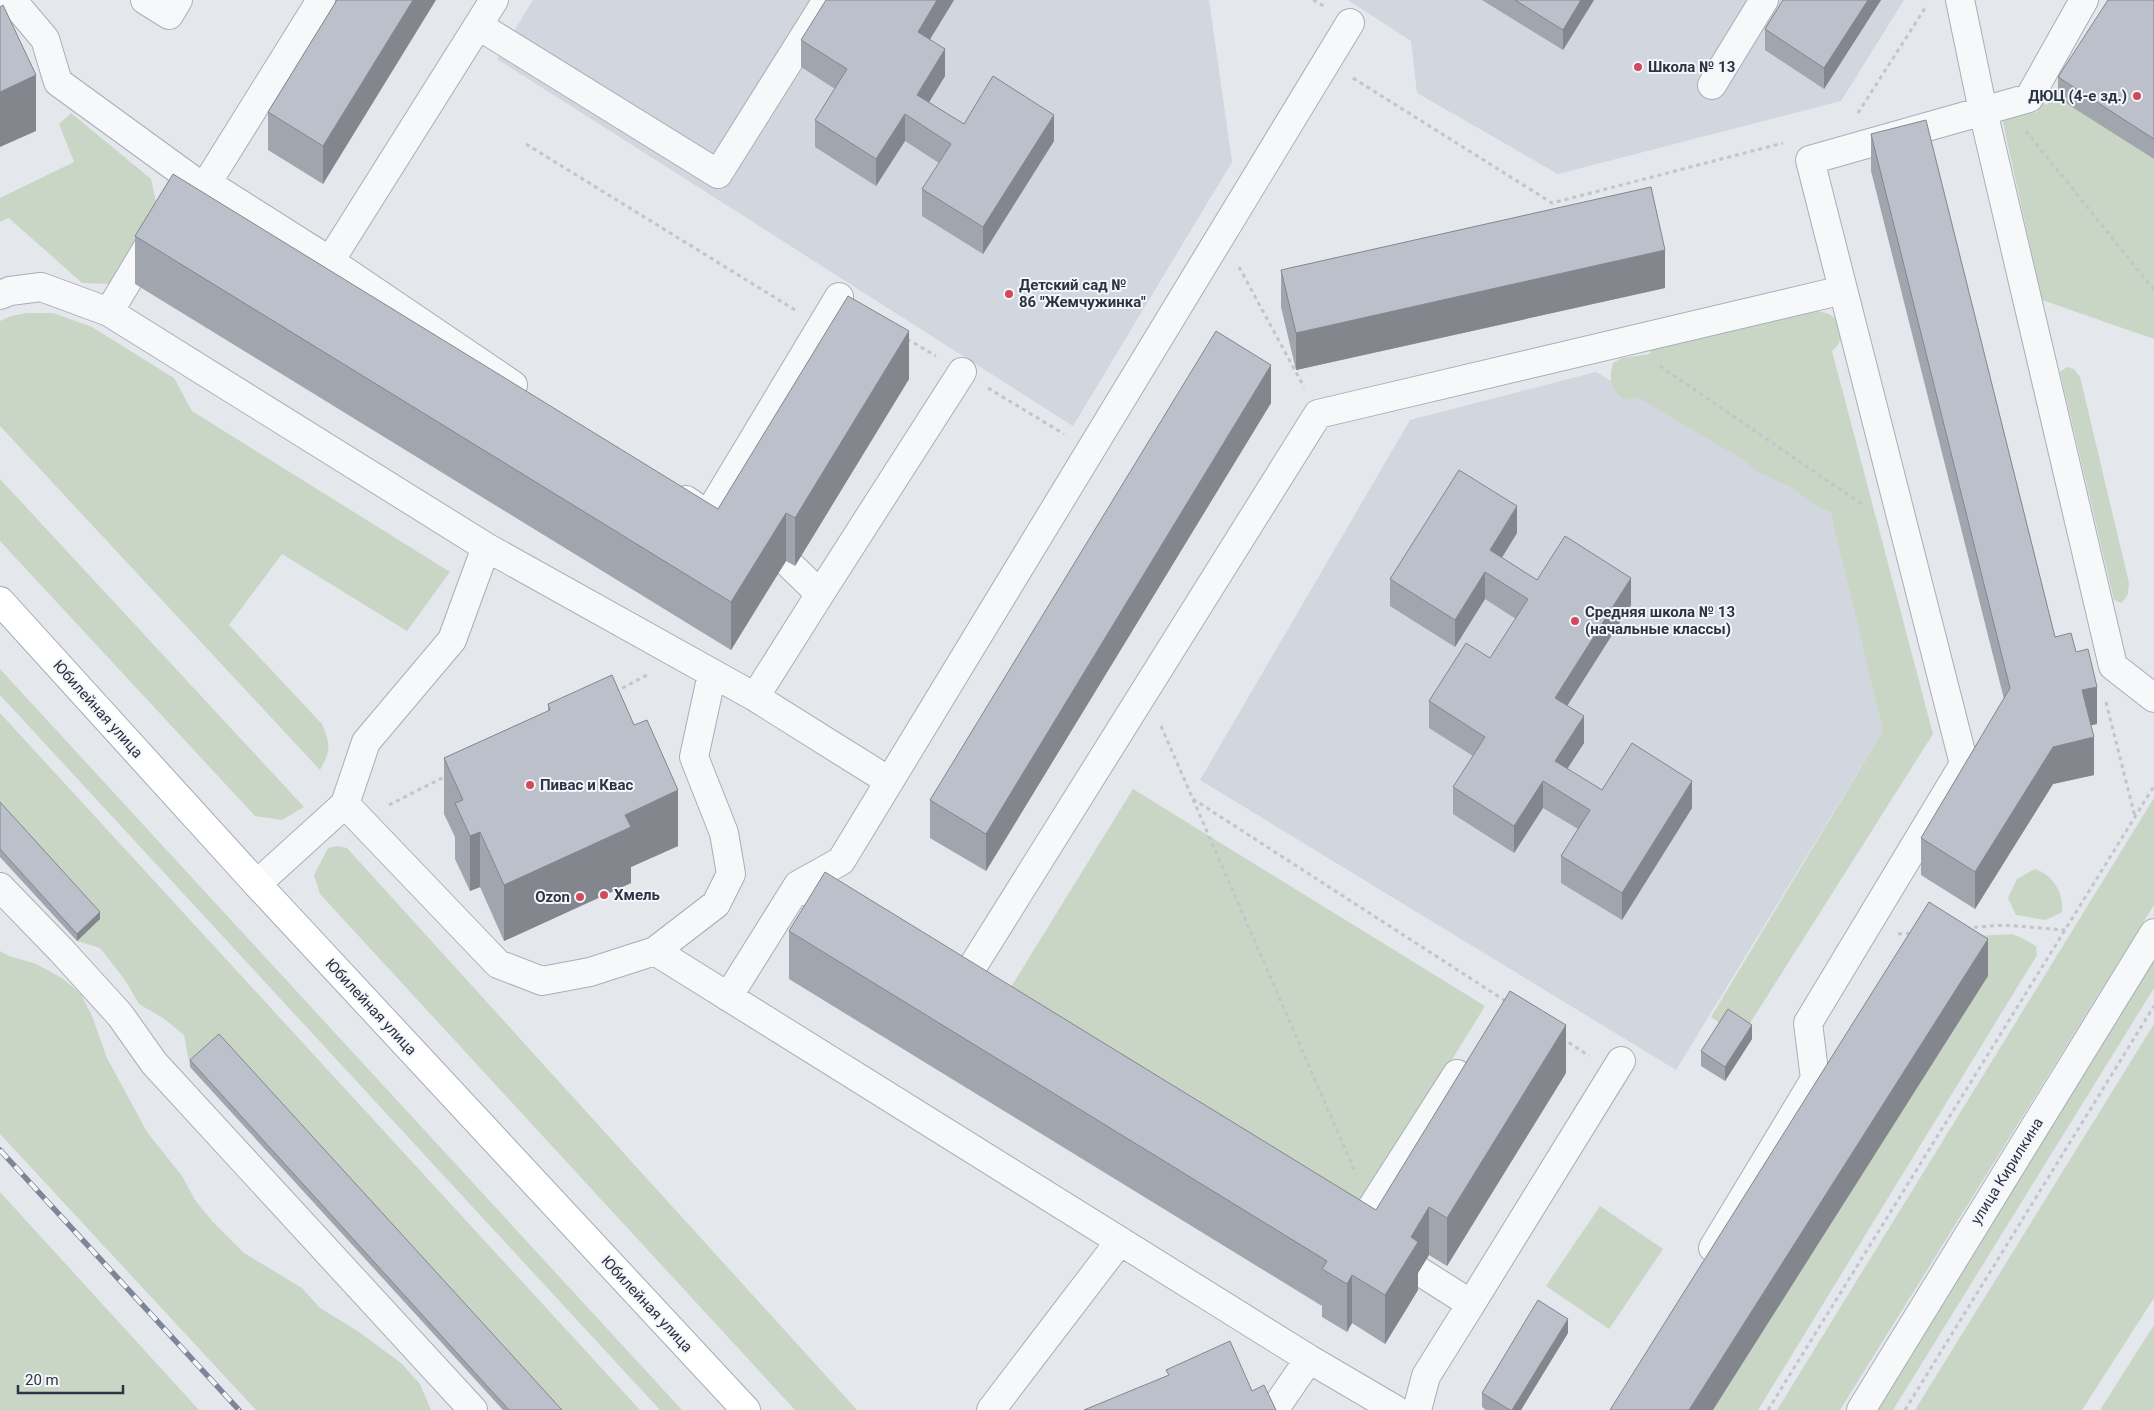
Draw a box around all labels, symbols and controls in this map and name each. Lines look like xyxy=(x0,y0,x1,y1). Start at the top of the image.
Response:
place label: Школа № 13 xyxy=(1648,58,1735,76)
marker: Школа № 13 xyxy=(1632,61,1644,73)
place label: ДЮЦ (4-е зд.) xyxy=(2028,87,2127,105)
marker: ДЮЦ (4-е зд.) xyxy=(2131,90,2143,102)
place label: Детский сад № 86 "Жемчужинка" xyxy=(1019,276,1146,311)
marker: Детский сад № 86 "Жемчужинка" xyxy=(1003,288,1015,300)
place label: Средняя школа № 13 (начальные классы) xyxy=(1585,603,1735,638)
marker: Средняя школа № 13 (начальные классы) xyxy=(1569,615,1581,627)
street label: Юбилейная улица xyxy=(49,656,147,762)
place label: Пивас и Квас xyxy=(540,776,634,794)
marker: Пивас и Квас xyxy=(524,779,536,791)
place label: Хмель xyxy=(614,886,660,904)
place label: Ozon xyxy=(535,888,570,906)
marker: Хмель xyxy=(598,889,610,901)
marker: Ozon xyxy=(574,891,586,903)
street label: Юбилейная улица xyxy=(322,955,420,1059)
street label: улица Кирилкина xyxy=(1967,1114,2047,1228)
street label: Юбилейная улица xyxy=(598,1252,696,1356)
scale bar xyxy=(18,1362,122,1394)
text: 20 m xyxy=(25,1371,59,1389)

